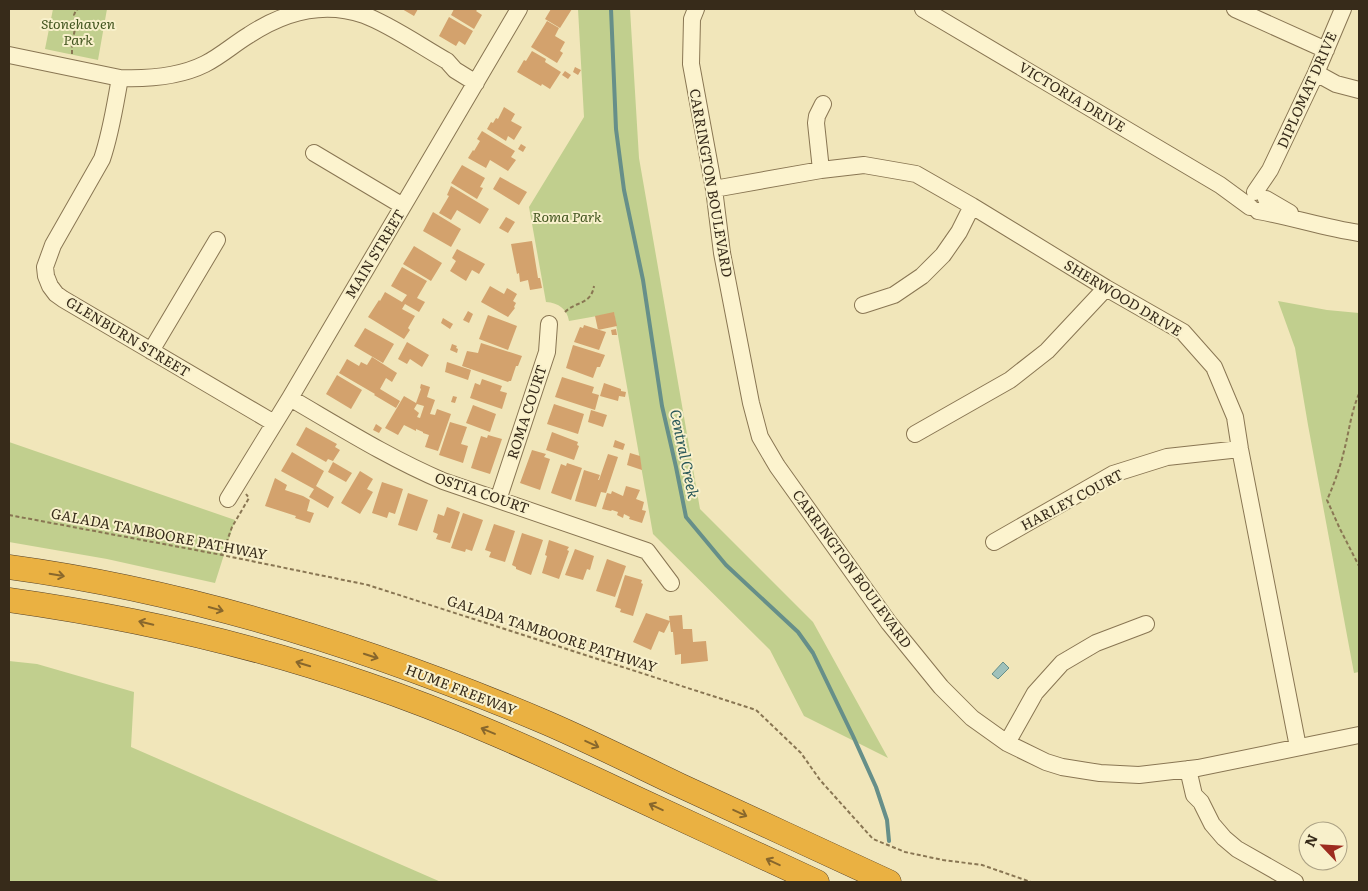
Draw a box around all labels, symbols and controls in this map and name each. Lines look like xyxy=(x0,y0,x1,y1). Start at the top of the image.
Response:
park label: Stonehaven Park xyxy=(41,13,116,49)
street label: DIPLOMAT DRIVE xyxy=(1271,28,1341,151)
street label: VICTORIA DRIVE xyxy=(1015,56,1130,136)
street label: CARRINGTON BOULEVARD xyxy=(686,87,738,279)
street label: MAIN STREET xyxy=(340,205,409,302)
park label: Roma Park xyxy=(532,206,602,226)
street label: SHERWOOD DRIVE xyxy=(1061,254,1186,340)
street label: GLENBURN STREET xyxy=(63,291,194,381)
street label: ROMA COURT xyxy=(501,362,551,461)
water label: Central Creek xyxy=(665,407,706,501)
street label: HARLEY COURT xyxy=(1017,464,1126,535)
street label: OSTIA COURT xyxy=(432,467,532,518)
street label: CARRINGTON BOULEVARD xyxy=(788,485,917,652)
street label: GALADA TAMBOORE PATHWAY xyxy=(49,502,269,564)
one-way arrow xyxy=(48,570,64,580)
street label: GALADA TAMBOORE PATHWAY xyxy=(445,590,660,677)
one-way arrow xyxy=(207,605,223,615)
one-way arrow xyxy=(138,618,154,627)
one-way arrow xyxy=(363,651,379,661)
one-way arrow xyxy=(296,659,311,668)
street label: HUME FREEWAY xyxy=(403,659,520,720)
one-way arrow xyxy=(481,726,496,735)
one-way arrow xyxy=(584,740,599,750)
one-way arrow xyxy=(649,802,664,811)
one-way arrow xyxy=(732,809,747,818)
north arrow xyxy=(1298,821,1348,871)
text: N xyxy=(1299,830,1322,850)
one-way arrow xyxy=(766,856,781,866)

